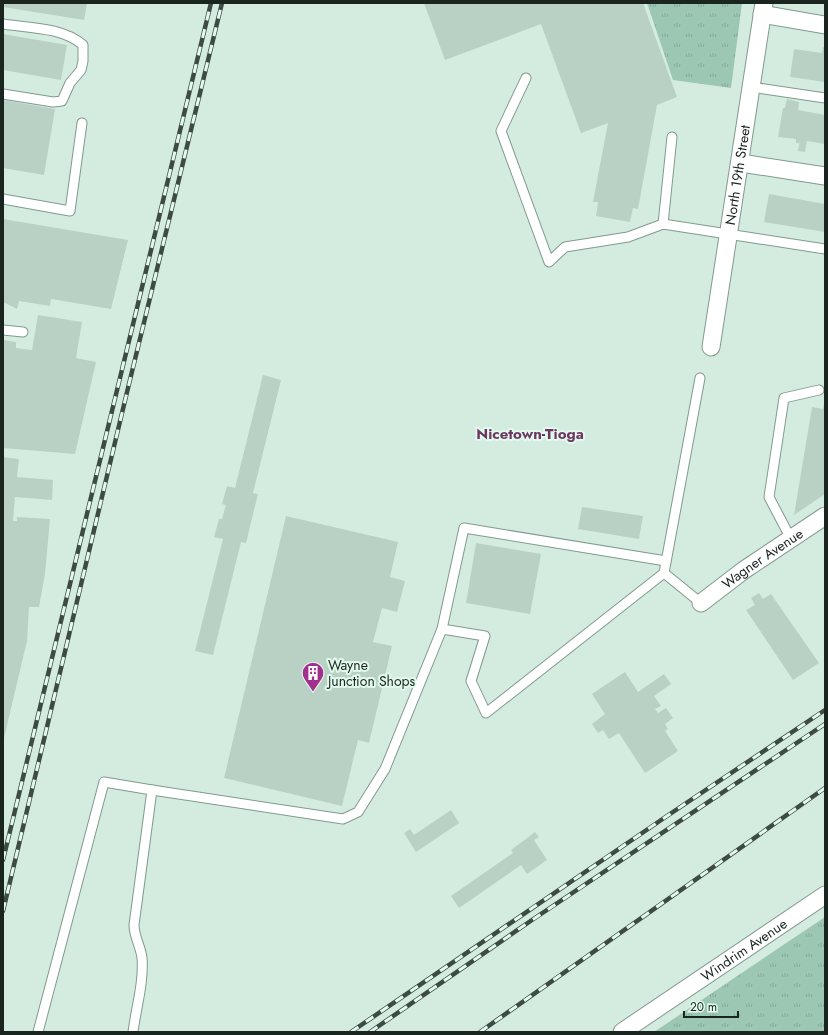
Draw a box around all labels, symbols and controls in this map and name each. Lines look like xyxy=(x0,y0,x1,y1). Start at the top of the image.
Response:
street label: North 19th Street xyxy=(720,123,755,226)
district label: Nicetown-Tioga xyxy=(476,423,584,445)
street label: Wagner Avenue xyxy=(718,523,807,593)
place label: Wayne Junction Shops xyxy=(326,655,416,691)
building icon: Wayne Junction Shops xyxy=(300,660,326,693)
street label: Windrim Avenue xyxy=(697,913,791,986)
scale bar xyxy=(684,993,738,1019)
text: 20 m xyxy=(690,998,717,1016)

